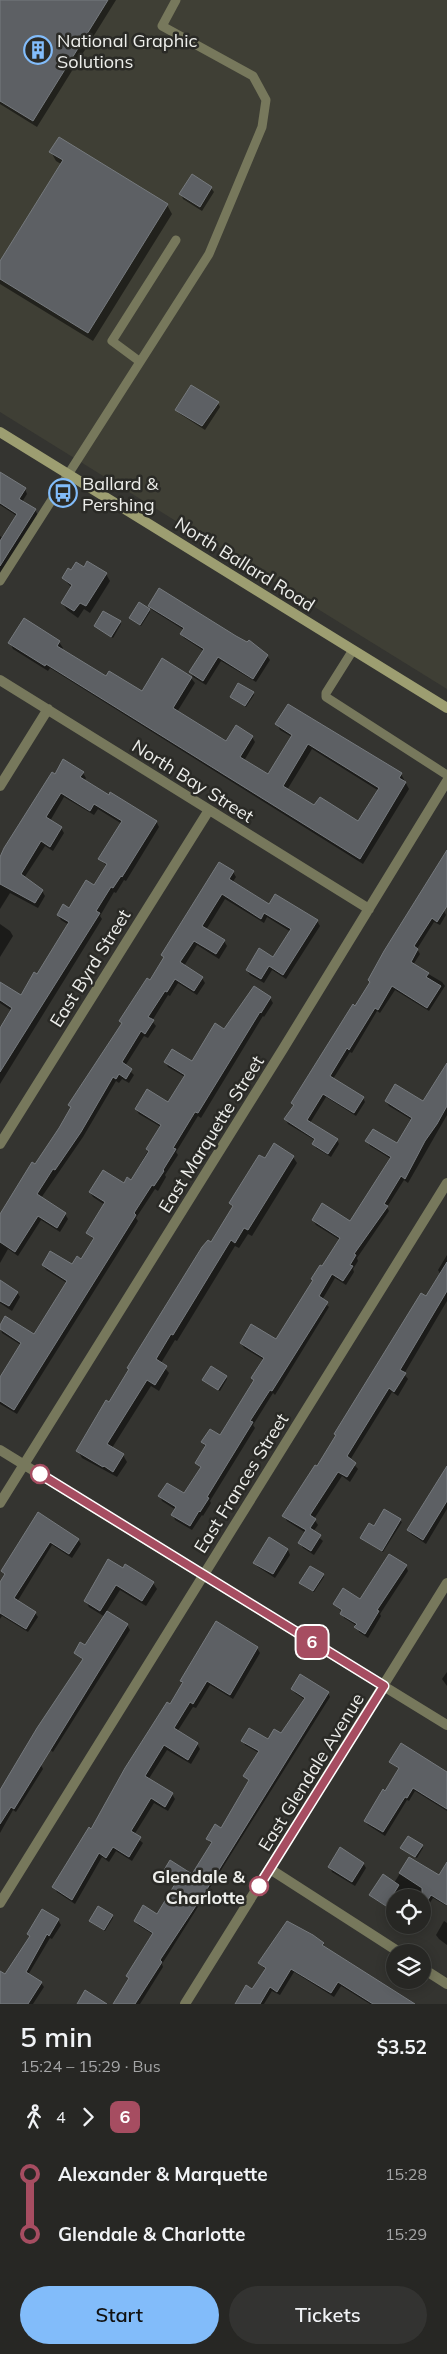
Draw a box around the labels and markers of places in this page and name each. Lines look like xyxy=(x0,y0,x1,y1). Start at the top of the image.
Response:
place label: National Graphic Solutions xyxy=(57,29,197,73)
building icon: National Graphic Solutions xyxy=(23,35,53,65)
place label: Ballard & Pershing xyxy=(82,472,159,516)
bus stop icon: Ballard & Pershing xyxy=(48,478,78,508)
unlabelled marker xyxy=(30,1464,50,1484)
place label: Glendale & Charlotte xyxy=(152,1865,246,1909)
marker: Glendale & Charlotte xyxy=(249,1876,269,1896)

